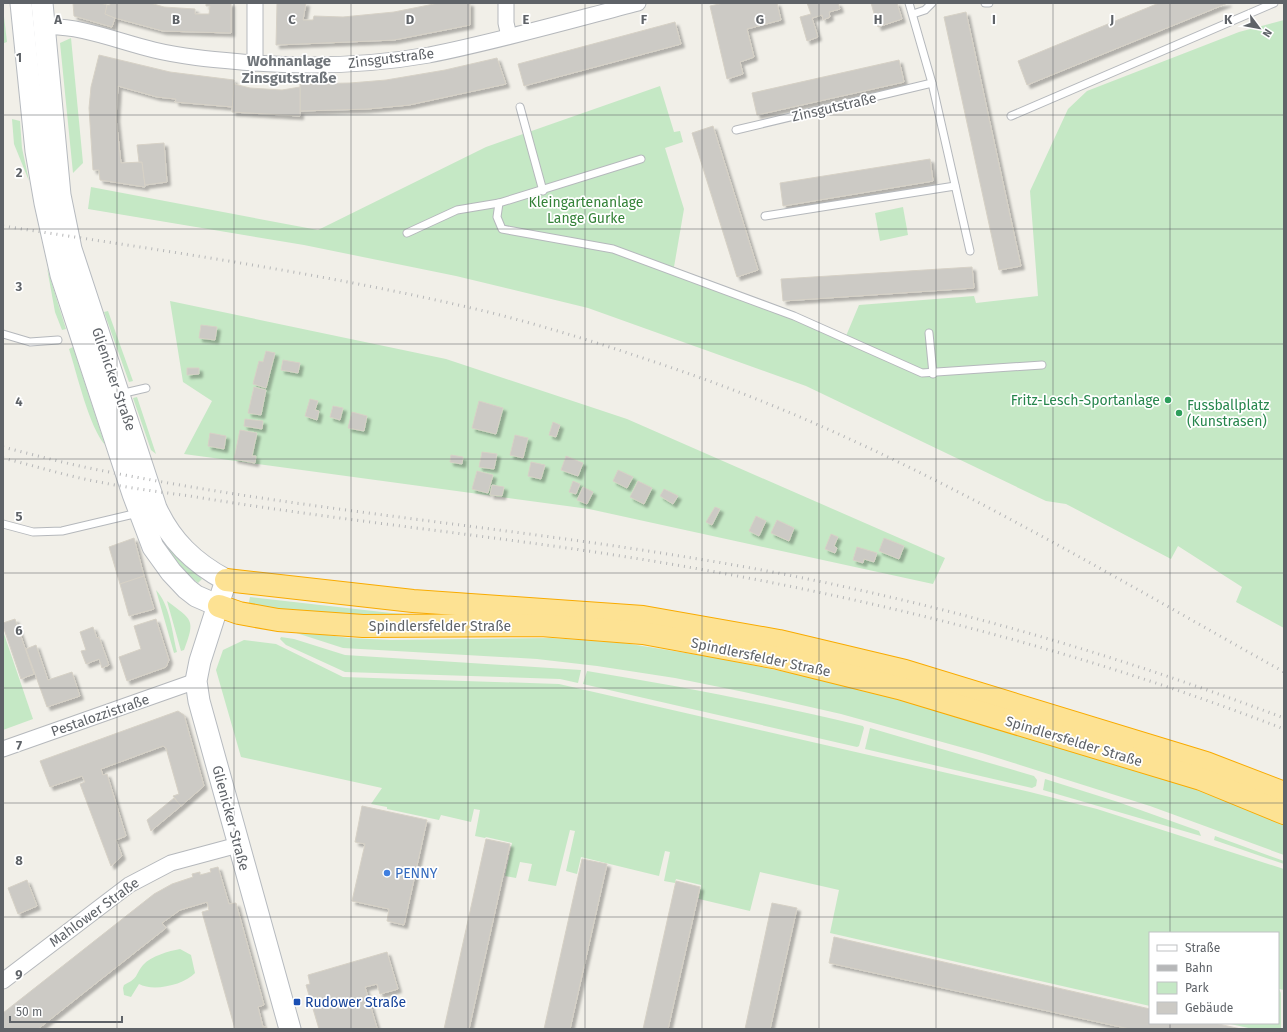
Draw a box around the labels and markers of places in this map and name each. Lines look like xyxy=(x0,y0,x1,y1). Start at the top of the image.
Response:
place label: Fritz-Lesch-Sportanlage xyxy=(1011,392,1160,409)
marker: Fritz-Lesch-Sportanlage xyxy=(1163,395,1173,405)
place label: Fussballplatz (Kunstrasen) xyxy=(1187,397,1269,430)
marker: Fussballplatz (Kunstrasen) xyxy=(1174,408,1184,418)
place label: PENNY xyxy=(395,865,438,882)
marker: PENNY xyxy=(382,868,392,878)
place label: Rudower Straße xyxy=(305,994,406,1011)
marker: Rudower Straße xyxy=(292,997,302,1007)

